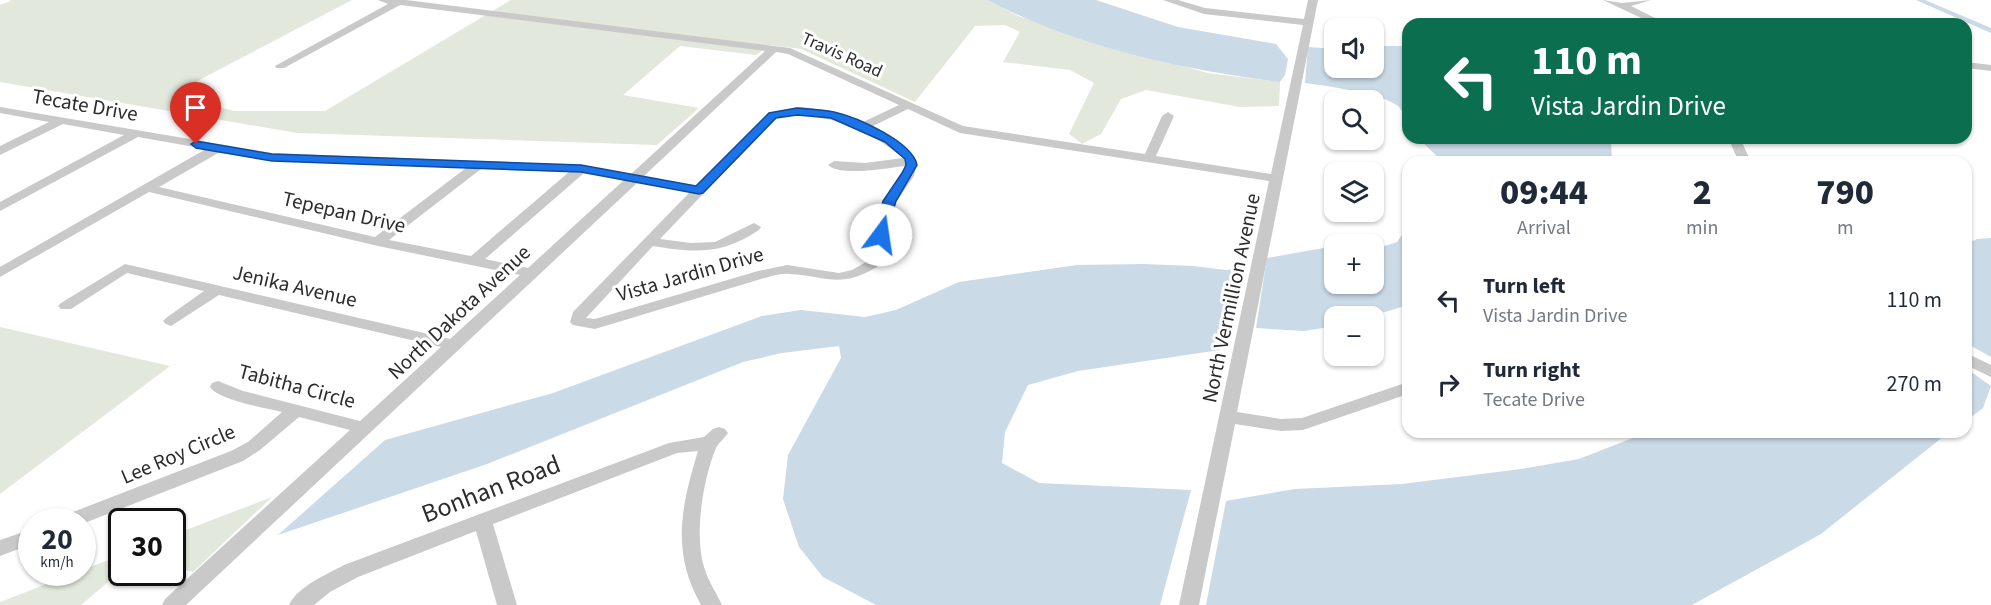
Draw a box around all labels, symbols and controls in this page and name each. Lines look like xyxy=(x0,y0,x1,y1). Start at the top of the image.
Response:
map controls xyxy=(1324,18,1384,366)
button: sound xyxy=(1324,18,1384,78)
street label: Travis Road xyxy=(797,26,887,84)
text: 110 m xyxy=(1531,31,1642,91)
icon: left xyxy=(1432,42,1510,120)
street label: Tecate Drive xyxy=(30,81,140,129)
pin xyxy=(170,82,221,144)
text: Vista Jardin Drive xyxy=(1531,87,1726,126)
button: search xyxy=(1324,90,1384,150)
icon: arrive xyxy=(179,91,212,124)
button: layers xyxy=(1324,162,1384,222)
text: 09:44 xyxy=(1500,167,1588,218)
text: 2 xyxy=(1693,167,1712,218)
text: 790 xyxy=(1816,167,1874,218)
street label: Tepepan Drive xyxy=(279,183,409,241)
street label: North Vermillion Avenue xyxy=(1194,190,1268,406)
position arrow xyxy=(849,203,913,267)
text: Arrival xyxy=(1517,214,1571,242)
text: min xyxy=(1686,214,1718,242)
text: m xyxy=(1837,214,1853,242)
button: + xyxy=(1324,234,1384,294)
street label: North Dakota Avenue xyxy=(381,238,537,386)
street label: Vista Jardin Drive xyxy=(613,239,767,309)
street label: Jenika Avenue xyxy=(230,257,360,315)
text: Turn left xyxy=(1483,270,1565,302)
icon: left xyxy=(1432,284,1465,317)
text: 110 m xyxy=(1887,284,1942,316)
text: Vista Jardin Drive xyxy=(1483,302,1627,330)
button: − xyxy=(1324,306,1384,366)
text: Turn right xyxy=(1483,354,1580,386)
street label: Tabitha Circle xyxy=(235,356,359,416)
icon: right xyxy=(1432,368,1465,401)
text: 270 m xyxy=(1887,368,1942,400)
text: Tecate Drive xyxy=(1483,386,1585,414)
street label: Lee Roy Circle xyxy=(116,416,240,492)
street label: Bonhan Road xyxy=(416,446,566,532)
speed limit sign: 30 xyxy=(108,508,186,586)
text: 20 xyxy=(41,518,73,561)
text: km/h xyxy=(40,552,74,573)

